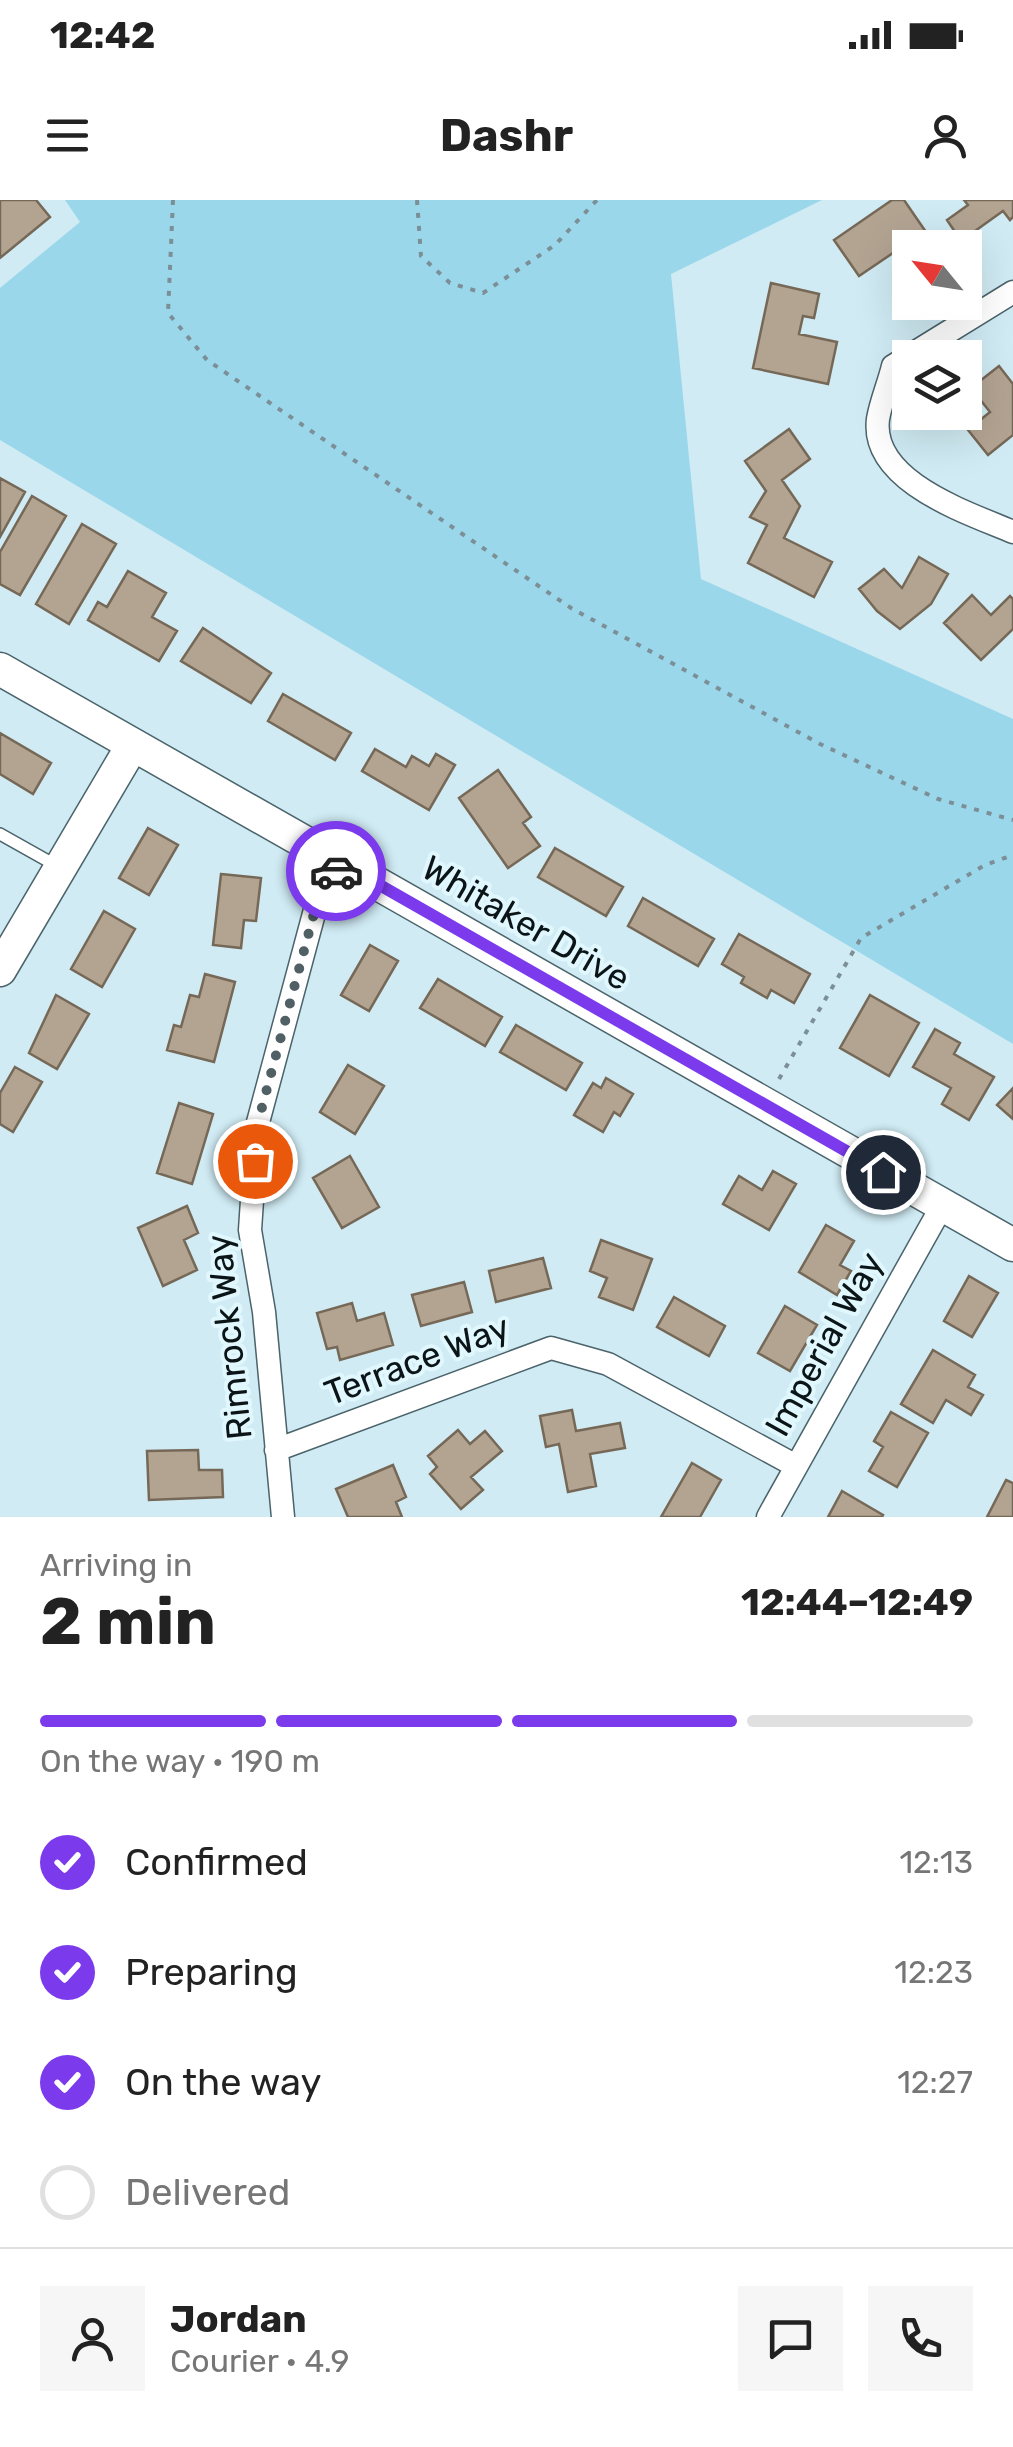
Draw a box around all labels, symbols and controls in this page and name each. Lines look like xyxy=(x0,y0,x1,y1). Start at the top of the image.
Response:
text: 12:42 xyxy=(50,12,155,58)
icon: menu xyxy=(40,108,95,163)
icon: person xyxy=(918,108,973,163)
text: Dashr xyxy=(440,109,573,162)
north arrow xyxy=(892,230,982,320)
map controls xyxy=(892,230,982,430)
button: layers xyxy=(892,340,982,430)
courier xyxy=(286,821,386,921)
icon: car xyxy=(309,844,364,899)
street label: Whitaker Drive xyxy=(415,847,637,999)
pin xyxy=(213,1119,298,1204)
pin xyxy=(841,1130,926,1215)
icon: bag xyxy=(228,1134,283,1189)
icon: home xyxy=(856,1145,911,1200)
street label: Rimrock Way xyxy=(197,1232,261,1442)
street label: Imperial Way xyxy=(756,1245,892,1443)
street label: Terrace Way xyxy=(319,1306,515,1414)
text: Arriving in xyxy=(40,1546,192,1584)
text: 12:44–12:49 xyxy=(741,1579,973,1625)
text: 2 min xyxy=(40,1583,216,1660)
text: On the way · 190 m xyxy=(40,1742,320,1780)
icon: check xyxy=(40,1835,95,1890)
text: Confirmed xyxy=(125,1839,308,1885)
text: 12:13 xyxy=(899,1843,973,1881)
icon: check xyxy=(40,1945,95,2000)
text: Preparing xyxy=(125,1949,298,1995)
text: 12:23 xyxy=(894,1953,973,1991)
icon: check xyxy=(40,2055,95,2110)
text: On the way xyxy=(125,2059,321,2105)
text: 12:27 xyxy=(897,2063,973,2101)
text: Delivered xyxy=(125,2169,290,2215)
button: person xyxy=(40,2286,145,2391)
button: chat xyxy=(738,2286,843,2391)
button: phone xyxy=(868,2286,973,2391)
text: Jordan xyxy=(170,2296,307,2342)
text: Courier · 4.9 xyxy=(170,2342,349,2380)

